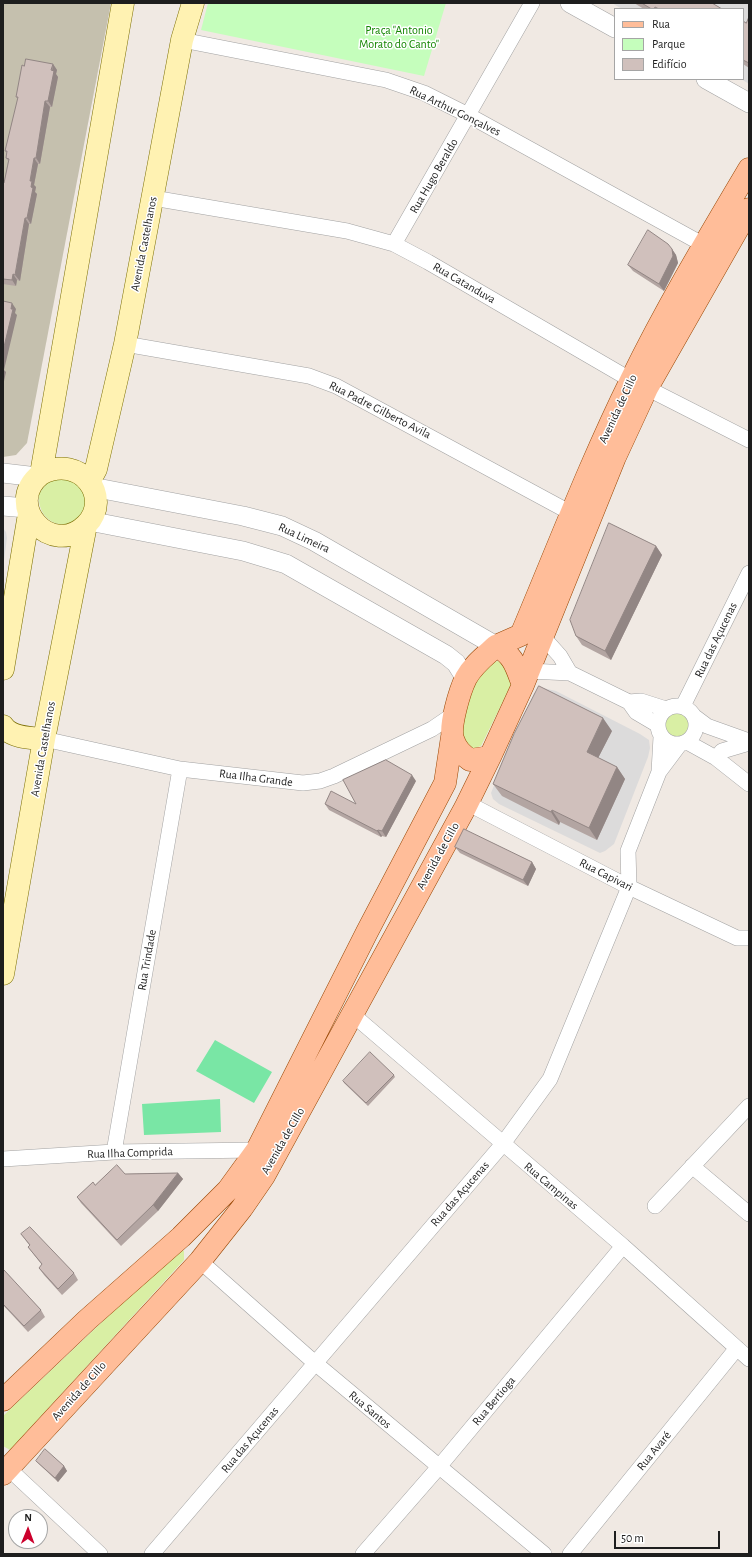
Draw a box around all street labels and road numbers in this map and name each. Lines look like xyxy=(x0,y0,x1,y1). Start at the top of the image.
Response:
street label: Rua Arthur Gonçalves xyxy=(407,83,503,139)
street label: Rua Hugo Beraldo xyxy=(407,136,461,216)
street label: Avenida Castelhanos xyxy=(128,195,160,293)
street label: Rua Catanduva xyxy=(430,259,498,307)
street label: Avenida de Cillo xyxy=(596,372,640,446)
street label: Rua Padre Gilberto Avila xyxy=(327,378,433,442)
street label: Rua Limeira xyxy=(276,520,332,556)
street label: Rua das Açucenas xyxy=(692,600,740,680)
street label: Avenida Castelhanos xyxy=(28,700,58,798)
street label: Rua Ilha Grande xyxy=(218,766,294,790)
street label: Avenida de Cillo xyxy=(414,820,462,892)
street label: Rua Capivari xyxy=(577,855,635,895)
street label: Rua Trindade xyxy=(135,928,159,992)
street label: Avenida de Cillo xyxy=(258,1105,308,1177)
street label: Rua Ilha Comprida xyxy=(87,1144,173,1162)
street label: Rua das Açucenas xyxy=(428,1158,492,1230)
street label: Rua Campinas xyxy=(521,1159,581,1213)
street label: Avenida de Cillo xyxy=(49,1358,109,1424)
street label: Rua Bertioga xyxy=(469,1374,519,1428)
street label: Rua Santos xyxy=(346,1388,394,1432)
street label: Rua das Açucenas xyxy=(218,1404,282,1476)
street label: Rua Avaré xyxy=(634,1428,674,1474)

